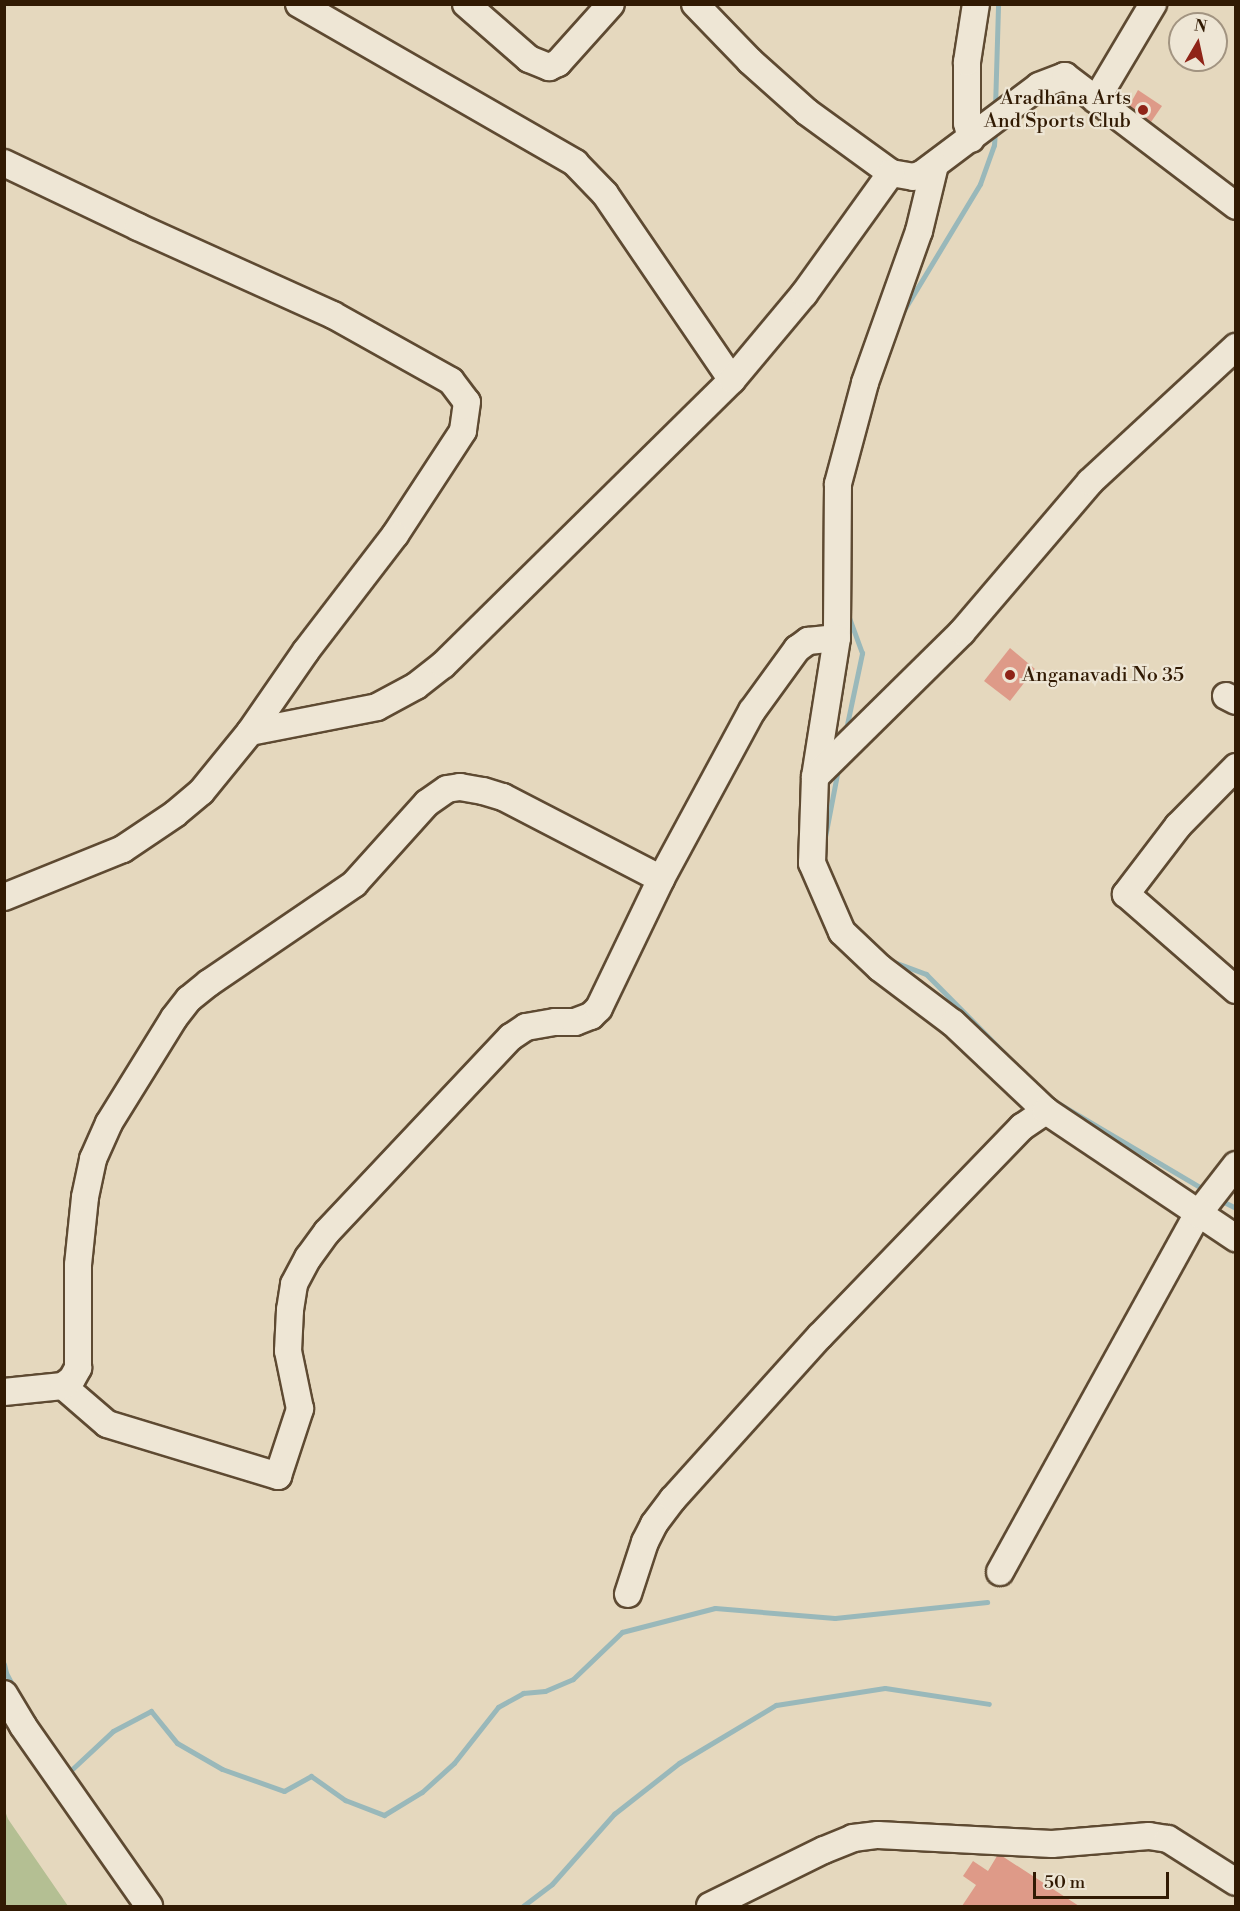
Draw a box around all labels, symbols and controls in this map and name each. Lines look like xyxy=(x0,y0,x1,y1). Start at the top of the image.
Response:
north arrow xyxy=(1168,12,1228,72)
text: N xyxy=(1193,15,1208,37)
place label: Aradhana Arts And Sports Club xyxy=(984,86,1131,133)
marker: Aradhana Arts And Sports Club xyxy=(1136,103,1150,117)
place label: Anganavadi No 35 xyxy=(1022,663,1184,687)
marker: Anganavadi No 35 xyxy=(1003,668,1017,682)
scale bar xyxy=(1036,1860,1172,1898)
text: 50 m xyxy=(1044,1871,1085,1894)

